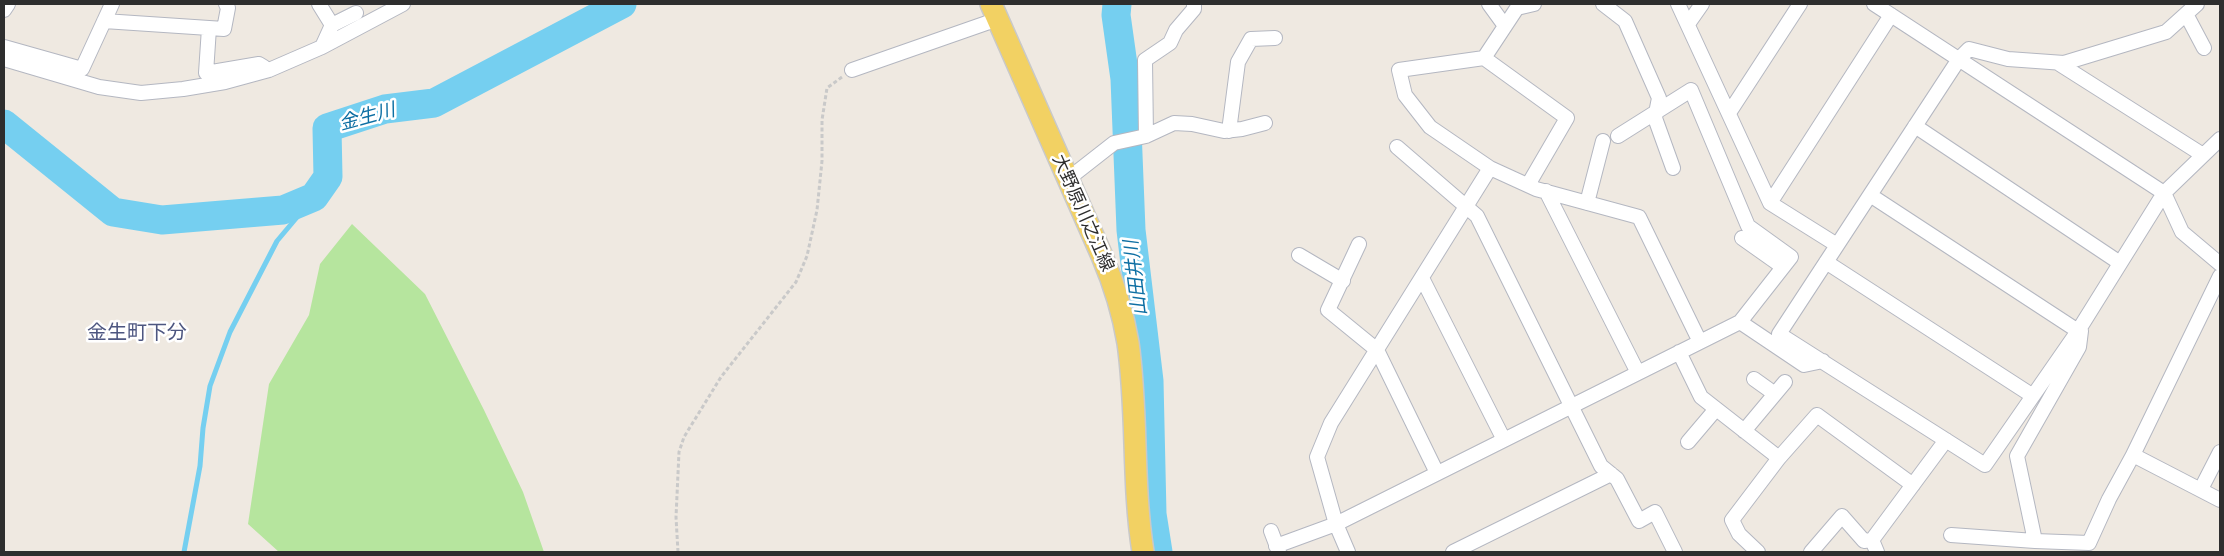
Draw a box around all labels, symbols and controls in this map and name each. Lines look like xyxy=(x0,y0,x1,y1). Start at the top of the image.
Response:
water label: 金生川 xyxy=(337,99,397,135)
street label: 大野原川之江線 xyxy=(1048,151,1118,275)
water label: 山田井川 xyxy=(1120,239,1152,317)
district label: 金生町下分 xyxy=(87,321,187,345)

